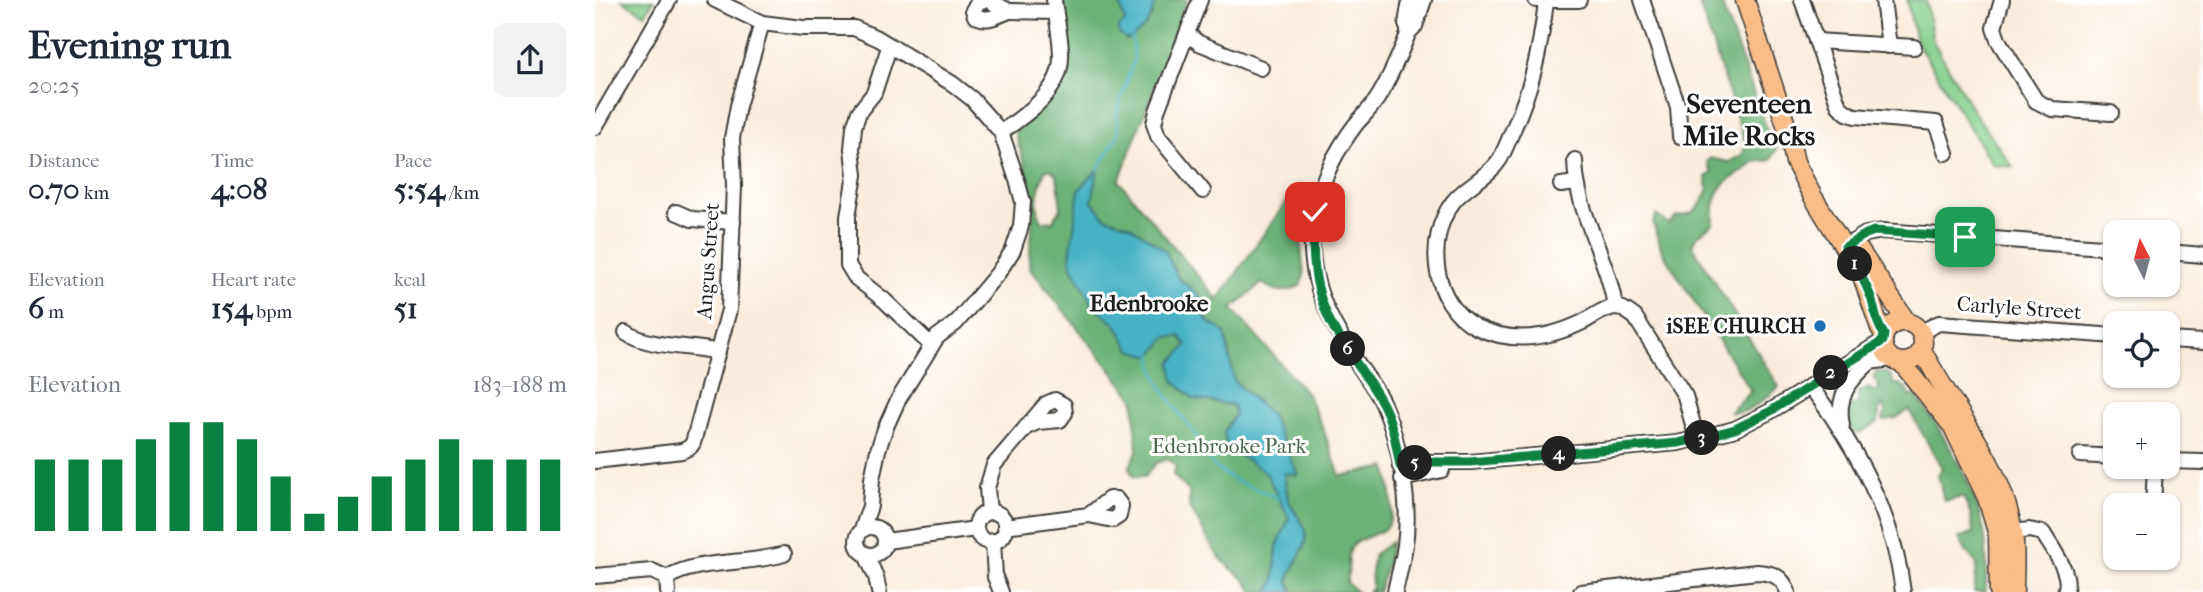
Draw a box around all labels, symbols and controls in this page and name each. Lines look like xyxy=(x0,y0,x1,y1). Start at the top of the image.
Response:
text: Evening run xyxy=(28,23,231,68)
button: share xyxy=(493,23,567,97)
text: 20:25 xyxy=(28,72,80,99)
district label: Seventeen Mile Rocks xyxy=(1683,87,1815,152)
text: Distance xyxy=(28,150,99,172)
text: Time xyxy=(211,150,254,172)
text: Pace xyxy=(394,150,432,172)
text: 0.70 xyxy=(28,172,80,207)
text: 4:08 xyxy=(211,172,268,207)
text: 5:54 xyxy=(394,172,445,207)
text: km xyxy=(80,182,109,204)
text: /km xyxy=(445,182,479,204)
pin xyxy=(1285,182,1345,242)
icon: check xyxy=(1296,193,1334,231)
street label: Angus Street xyxy=(692,201,724,321)
pin xyxy=(1935,207,1995,267)
icon: arrive xyxy=(1946,218,1984,256)
north arrow xyxy=(2103,220,2181,298)
map controls xyxy=(2103,220,2180,570)
pin: 1 xyxy=(1837,246,1873,282)
text: 1 xyxy=(1851,252,1858,274)
text: Elevation xyxy=(28,269,105,291)
text: Heart rate xyxy=(211,269,296,291)
text: kcal xyxy=(394,269,426,291)
district label: Edenbrooke xyxy=(1090,290,1209,317)
text: 6 xyxy=(28,291,44,326)
text: 154 xyxy=(211,291,252,326)
text: 51 xyxy=(394,291,418,326)
street label: Carlyle Street xyxy=(1956,292,2083,324)
text: m xyxy=(44,301,64,323)
text: bpm xyxy=(252,301,292,323)
button: locate xyxy=(2103,311,2180,388)
place label: iSEE CHURCH xyxy=(1665,314,1806,338)
marker: iSEE CHURCH xyxy=(1812,318,1828,334)
pin: 6 xyxy=(1331,332,1365,366)
text: 6 xyxy=(1342,337,1353,359)
pin: 2 xyxy=(1813,356,1849,390)
text: 2 xyxy=(1826,361,1835,383)
text: Elevation xyxy=(28,371,121,398)
text: 183–188 m xyxy=(472,371,567,398)
button: + xyxy=(2103,402,2180,479)
pin: 3 xyxy=(1685,420,1719,456)
text: 3 xyxy=(1698,426,1705,448)
park label: Edenbrooke Park xyxy=(1152,434,1307,458)
pin: 4 xyxy=(1541,436,1577,472)
text: 4 xyxy=(1553,442,1564,464)
pin: 5 xyxy=(1397,446,1433,480)
text: 5 xyxy=(1410,451,1419,473)
button: − xyxy=(2103,493,2180,570)

